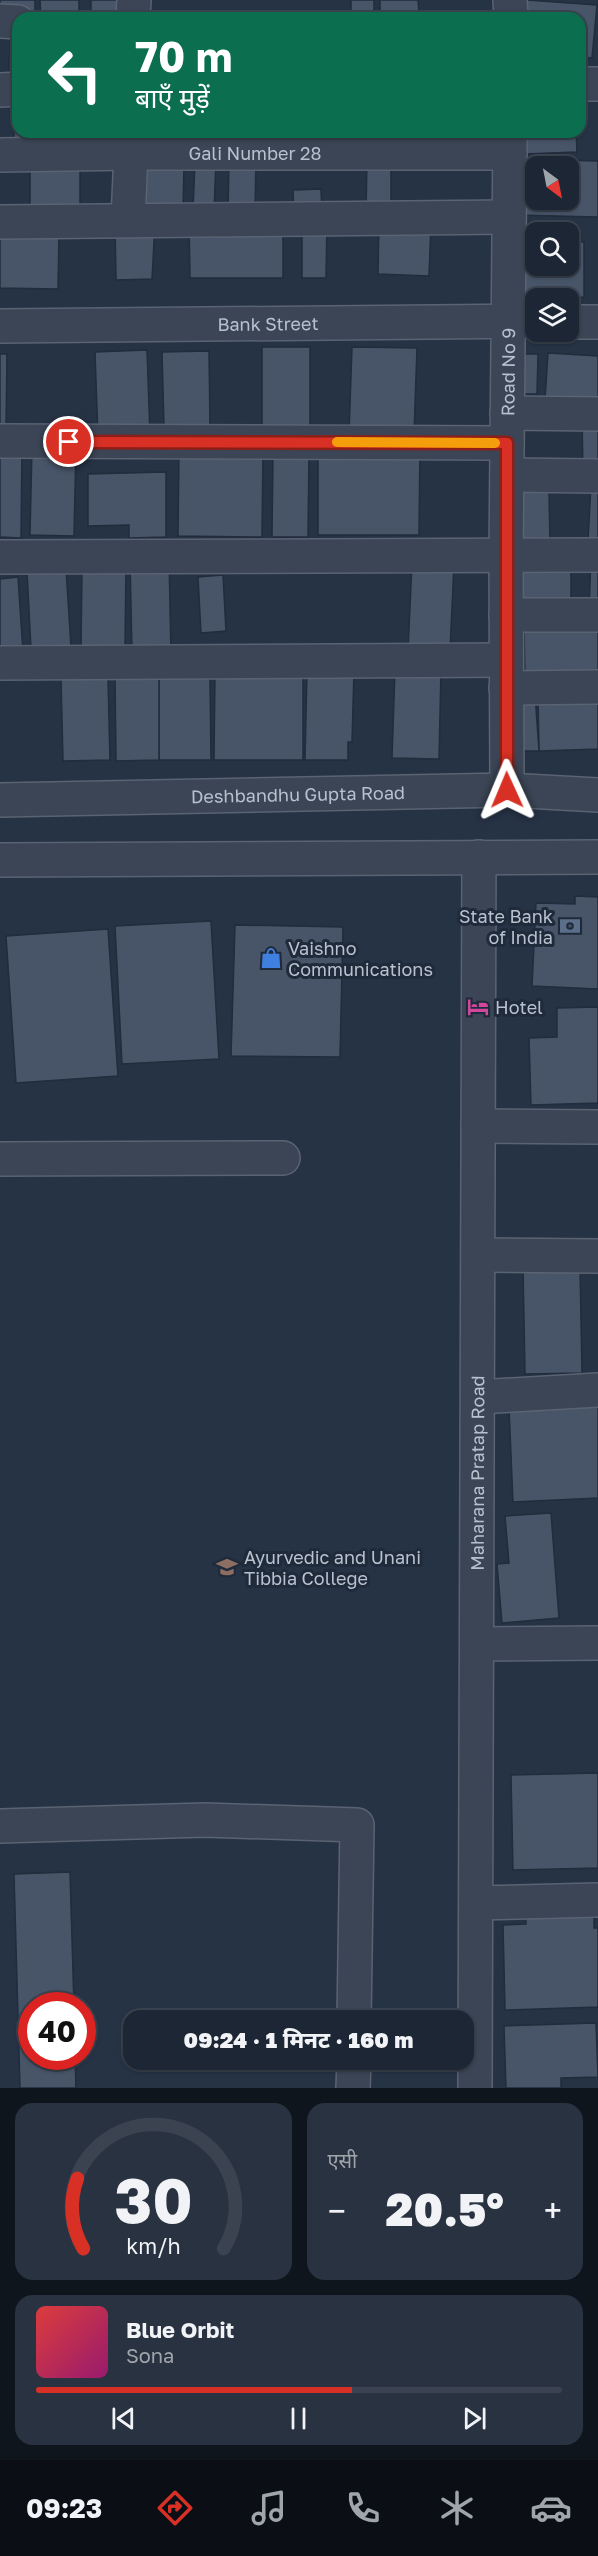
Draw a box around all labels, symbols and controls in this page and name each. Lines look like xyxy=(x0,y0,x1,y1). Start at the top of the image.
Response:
text: 70 m xyxy=(135,31,232,81)
icon: left xyxy=(36,36,114,114)
text: बाएँ मुड़ें xyxy=(135,82,210,114)
street label: Gali Number 28 xyxy=(188,142,321,164)
north arrow xyxy=(525,156,579,210)
map controls xyxy=(525,156,579,342)
button: search xyxy=(525,222,579,276)
button: layers xyxy=(525,288,579,342)
street label: Bank Street xyxy=(217,312,319,335)
street label: Road No 9 xyxy=(496,328,519,416)
pin xyxy=(43,416,94,467)
icon: arrive xyxy=(52,425,85,458)
position arrow xyxy=(475,758,539,822)
street label: Deshbandhu Gupta Road xyxy=(191,781,405,807)
place label: State Bank of India xyxy=(459,905,553,948)
bank icon: State Bank of India xyxy=(558,914,582,938)
place label: Vaishno Communications xyxy=(288,937,433,980)
shop icon: Vaishno Communications xyxy=(259,946,283,970)
hotel icon: Hotel xyxy=(466,995,490,1019)
place label: Hotel xyxy=(495,996,543,1018)
street label: Maharana Pratap Road xyxy=(466,1375,488,1571)
place label: Ayurvedic and Unani Tibbia College xyxy=(244,1546,421,1589)
school or university icon: Ayurvedic and Unani Tibbia College xyxy=(215,1555,239,1579)
speed limit sign: 40 xyxy=(18,1992,96,2070)
text: 09:24 · 1 मिनट · 160 m xyxy=(184,2026,413,2053)
text: एसी xyxy=(328,2148,357,2172)
text: 30 xyxy=(114,2162,193,2237)
text: 20.5° xyxy=(386,2182,504,2236)
text: − xyxy=(328,2191,346,2230)
text: + xyxy=(544,2191,562,2230)
text: km/h xyxy=(126,2233,181,2259)
text: Blue Orbit xyxy=(126,2316,234,2343)
text: Sona xyxy=(126,2343,174,2367)
icon: previous xyxy=(107,2402,140,2435)
icon: pause xyxy=(282,2402,315,2435)
icon: next xyxy=(458,2402,491,2435)
icon: directions xyxy=(154,2487,196,2529)
icon: music xyxy=(248,2487,290,2529)
icon: phone xyxy=(342,2487,384,2529)
icon: climate xyxy=(436,2487,478,2529)
icon: car xyxy=(530,2487,572,2529)
text: 09:23 xyxy=(26,2492,102,2524)

